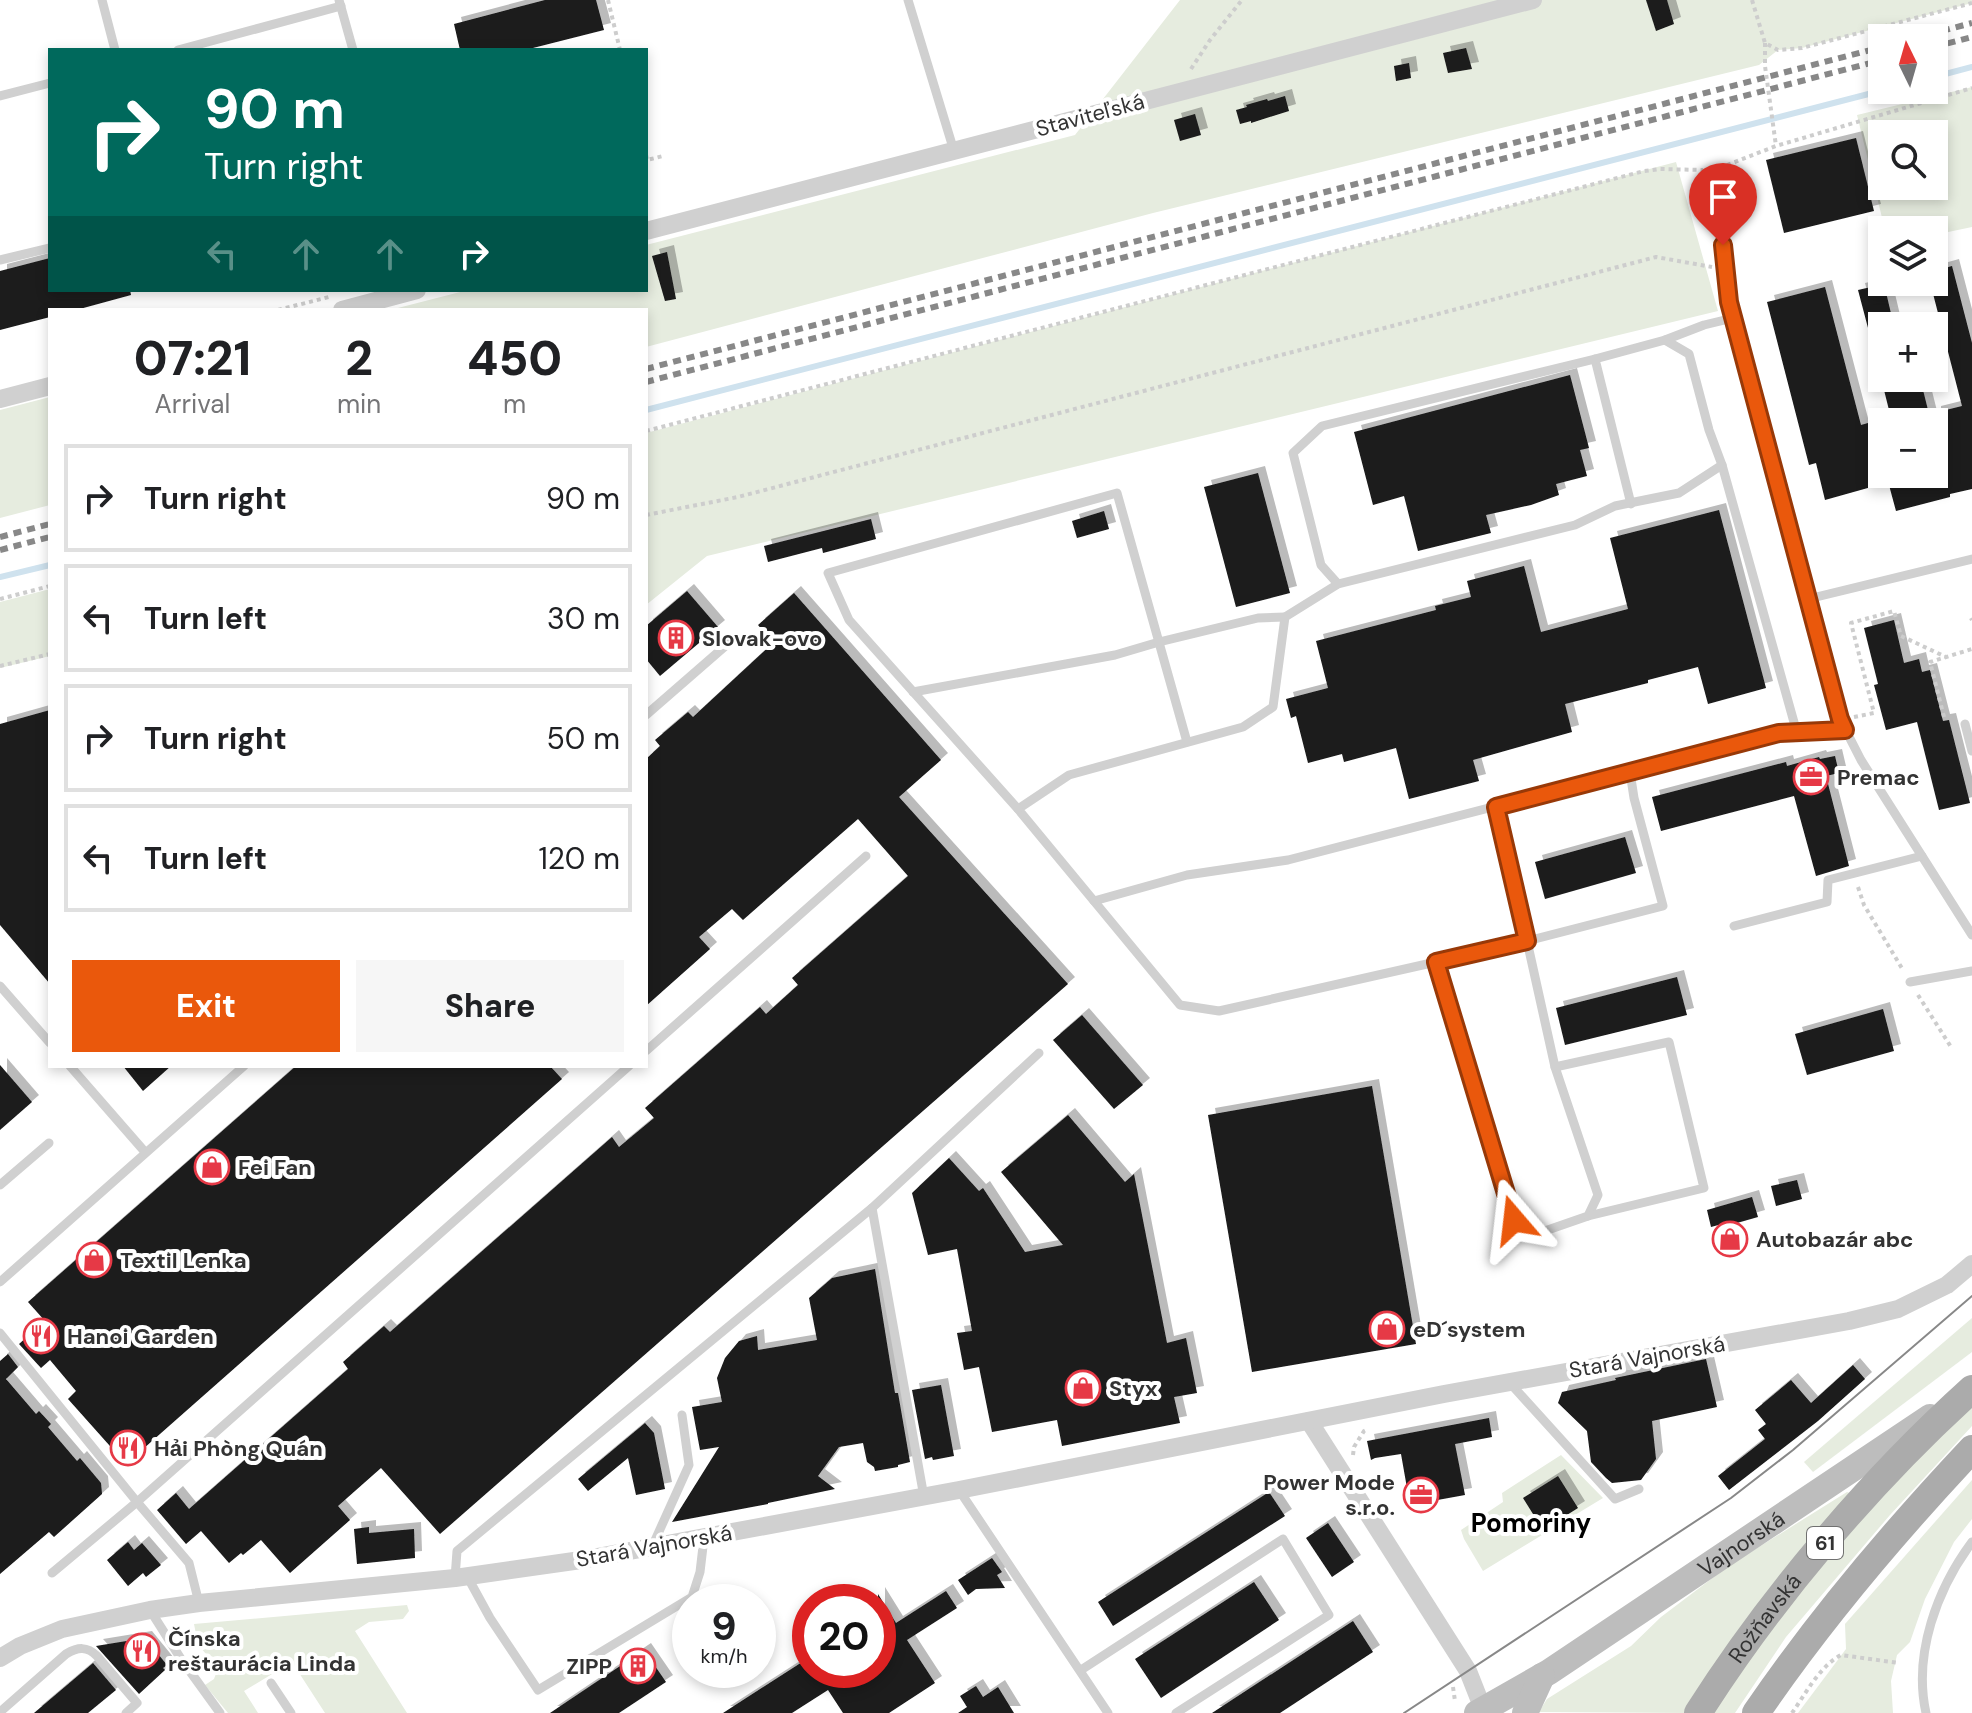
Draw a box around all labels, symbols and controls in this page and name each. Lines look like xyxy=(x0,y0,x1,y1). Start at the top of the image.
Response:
north arrow xyxy=(1868,24,1948,104)
map controls xyxy=(1868,24,1948,488)
text: 90 m xyxy=(204,72,345,145)
icon: right xyxy=(72,80,176,184)
street label: Staviteľská xyxy=(1032,87,1148,143)
button: search xyxy=(1868,120,1948,200)
text: Turn right xyxy=(204,143,363,190)
pin xyxy=(1689,163,1757,245)
icon: arrive xyxy=(1701,175,1745,219)
button: layers xyxy=(1868,216,1948,296)
icon: left xyxy=(200,232,244,276)
icon: ahead xyxy=(284,232,328,276)
icon: ahead xyxy=(368,232,412,276)
icon: right xyxy=(452,232,496,276)
button: + xyxy=(1868,312,1948,392)
text: 07:21 xyxy=(134,327,251,390)
text: 2 xyxy=(345,327,373,390)
text: 450 xyxy=(467,327,562,390)
text: Arrival xyxy=(155,387,230,421)
text: min xyxy=(337,387,381,421)
text: m xyxy=(503,387,526,421)
button: − xyxy=(1868,408,1948,488)
icon: right xyxy=(76,476,120,520)
text: Turn right xyxy=(144,479,287,518)
text: 90 m xyxy=(546,479,620,518)
icon: left xyxy=(76,596,120,640)
text: Turn left xyxy=(144,599,267,638)
text: 30 m xyxy=(547,599,620,638)
building icon: Slovak-ovo xyxy=(657,619,695,657)
place label: Slovak-ovo xyxy=(702,624,822,653)
icon: right xyxy=(76,716,120,760)
text: Turn right xyxy=(144,719,287,758)
text: 50 m xyxy=(546,719,620,758)
office icon: Premac xyxy=(1792,758,1830,796)
place label: Premac xyxy=(1837,763,1920,792)
icon: left xyxy=(76,836,120,880)
text: Turn left xyxy=(144,839,267,878)
text: 120 m xyxy=(538,839,620,878)
button: Exit xyxy=(72,960,340,1052)
button: Share xyxy=(356,960,624,1052)
shop icon: Fei Fan xyxy=(193,1148,231,1186)
place label: Fei Fan xyxy=(238,1153,312,1182)
position arrow xyxy=(1472,1178,1556,1262)
shop icon: Autobazár abc xyxy=(1711,1220,1749,1258)
place label: Autobazár abc xyxy=(1756,1225,1913,1254)
shop icon: Textil Lenka xyxy=(75,1241,113,1279)
place label: Textil Lenka xyxy=(120,1246,247,1275)
shop icon: eD´system xyxy=(1368,1310,1406,1348)
place label: eD´system xyxy=(1413,1315,1525,1344)
restaurant icon: Hanoi Garden xyxy=(22,1317,60,1355)
place label: Hanoi Garden xyxy=(67,1322,214,1351)
street label: Stará Vajnorská xyxy=(1567,1329,1727,1385)
shop icon: Styx xyxy=(1064,1369,1102,1407)
place label: Styx xyxy=(1109,1374,1158,1403)
restaurant icon: Hải Phòng Quán xyxy=(109,1429,147,1467)
place label: Hải Phòng Quán xyxy=(154,1434,323,1463)
place label: Power Mode s.r.o. xyxy=(1263,1468,1395,1522)
office icon: Power Mode s.r.o. xyxy=(1402,1476,1440,1514)
street label: Vajnorská xyxy=(1692,1504,1790,1583)
district label: Pomoriny xyxy=(1471,1506,1592,1540)
street label: Stará Vajnorská xyxy=(574,1518,734,1574)
road number: 61 xyxy=(1807,1527,1843,1559)
street label: Rožňavská xyxy=(1721,1567,1808,1669)
speed limit sign: 20 xyxy=(792,1584,896,1688)
text: 9 xyxy=(711,1600,737,1652)
place label: Čínska reštaurácia Linda xyxy=(168,1624,356,1678)
restaurant icon: Čínska reštaurácia Linda xyxy=(123,1632,161,1670)
text: km/h xyxy=(700,1643,748,1669)
building icon: ZIPP xyxy=(619,1647,657,1685)
place label: ZIPP xyxy=(566,1652,612,1681)

